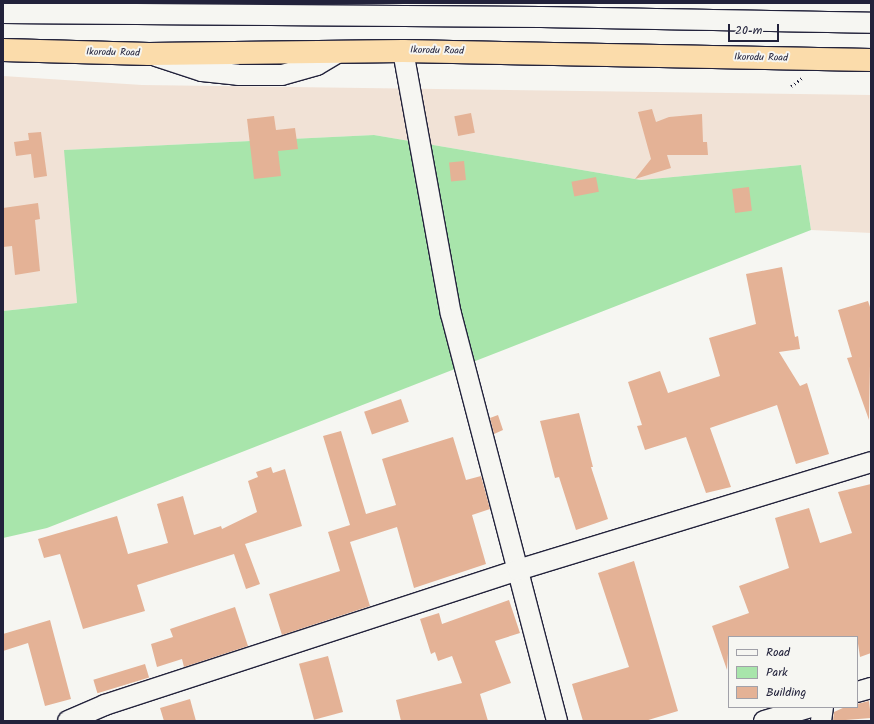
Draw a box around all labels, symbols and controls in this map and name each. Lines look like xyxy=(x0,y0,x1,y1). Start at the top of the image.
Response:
scale bar xyxy=(730,16,781,42)
text: 20 m xyxy=(735,21,762,40)
street label: Ikorodu Road xyxy=(410,45,464,57)
street label: Ikorodu Road xyxy=(86,47,140,59)
street label: Ikorodu Road xyxy=(734,52,788,64)
legend xyxy=(728,636,858,708)
text: Road xyxy=(766,643,790,662)
text: Park xyxy=(766,663,788,682)
text: Building xyxy=(766,683,806,702)

